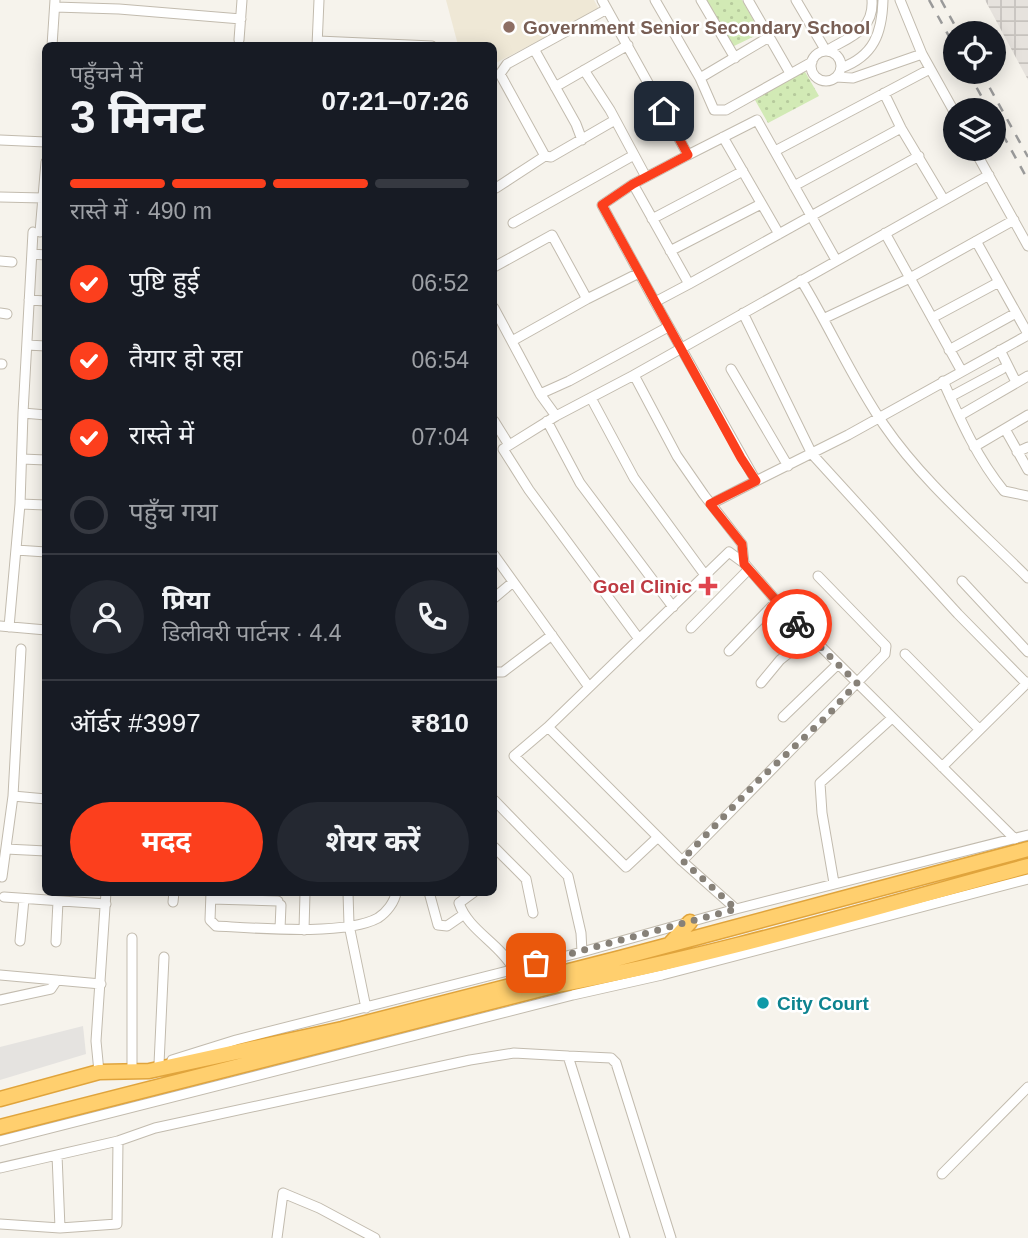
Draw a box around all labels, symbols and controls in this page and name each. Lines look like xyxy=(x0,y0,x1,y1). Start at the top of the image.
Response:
place label: Government Senior Secondary School xyxy=(523,17,870,38)
marker: Government Senior Secondary School xyxy=(501,19,517,35)
map controls xyxy=(943,21,1006,161)
button: locate xyxy=(943,21,1006,84)
text: पहुँचने में xyxy=(70,61,143,87)
pin xyxy=(634,81,694,141)
text: 07:21–07:26 xyxy=(322,86,469,116)
text: 3 मिनट xyxy=(70,91,205,143)
icon: home xyxy=(645,92,683,130)
button: layers xyxy=(943,98,1006,161)
text: रास्ते में · 490 m xyxy=(70,198,212,224)
icon: check xyxy=(70,265,108,303)
text: पुष्टि हुई xyxy=(129,266,199,296)
text: 06:52 xyxy=(411,270,469,296)
icon: check xyxy=(70,342,108,380)
text: तैयार हो रहा xyxy=(129,343,242,373)
text: 06:54 xyxy=(411,347,469,373)
icon: check xyxy=(70,419,108,457)
text: रास्ते में xyxy=(129,420,194,450)
text: 07:04 xyxy=(411,424,469,450)
text: पहुँच गया xyxy=(129,497,218,527)
place label: Goel Clinic xyxy=(593,576,692,597)
marker: Goel Clinic xyxy=(698,576,718,596)
button: person xyxy=(70,580,144,654)
button: phone xyxy=(395,580,469,654)
text: प्रिया xyxy=(162,585,210,615)
courier xyxy=(762,589,832,659)
icon: bike xyxy=(778,605,816,643)
text: डिलीवरी पार्टनर · 4.4 xyxy=(162,620,342,646)
text: ऑर्डर #3997 xyxy=(70,708,201,738)
text: ₹810 xyxy=(411,708,469,738)
button: मदद xyxy=(70,802,263,882)
button: शेयर करें xyxy=(277,802,469,882)
pin xyxy=(506,933,566,993)
icon: bag xyxy=(517,944,555,982)
place label: City Court xyxy=(777,993,870,1014)
marker: City Court xyxy=(755,995,771,1011)

